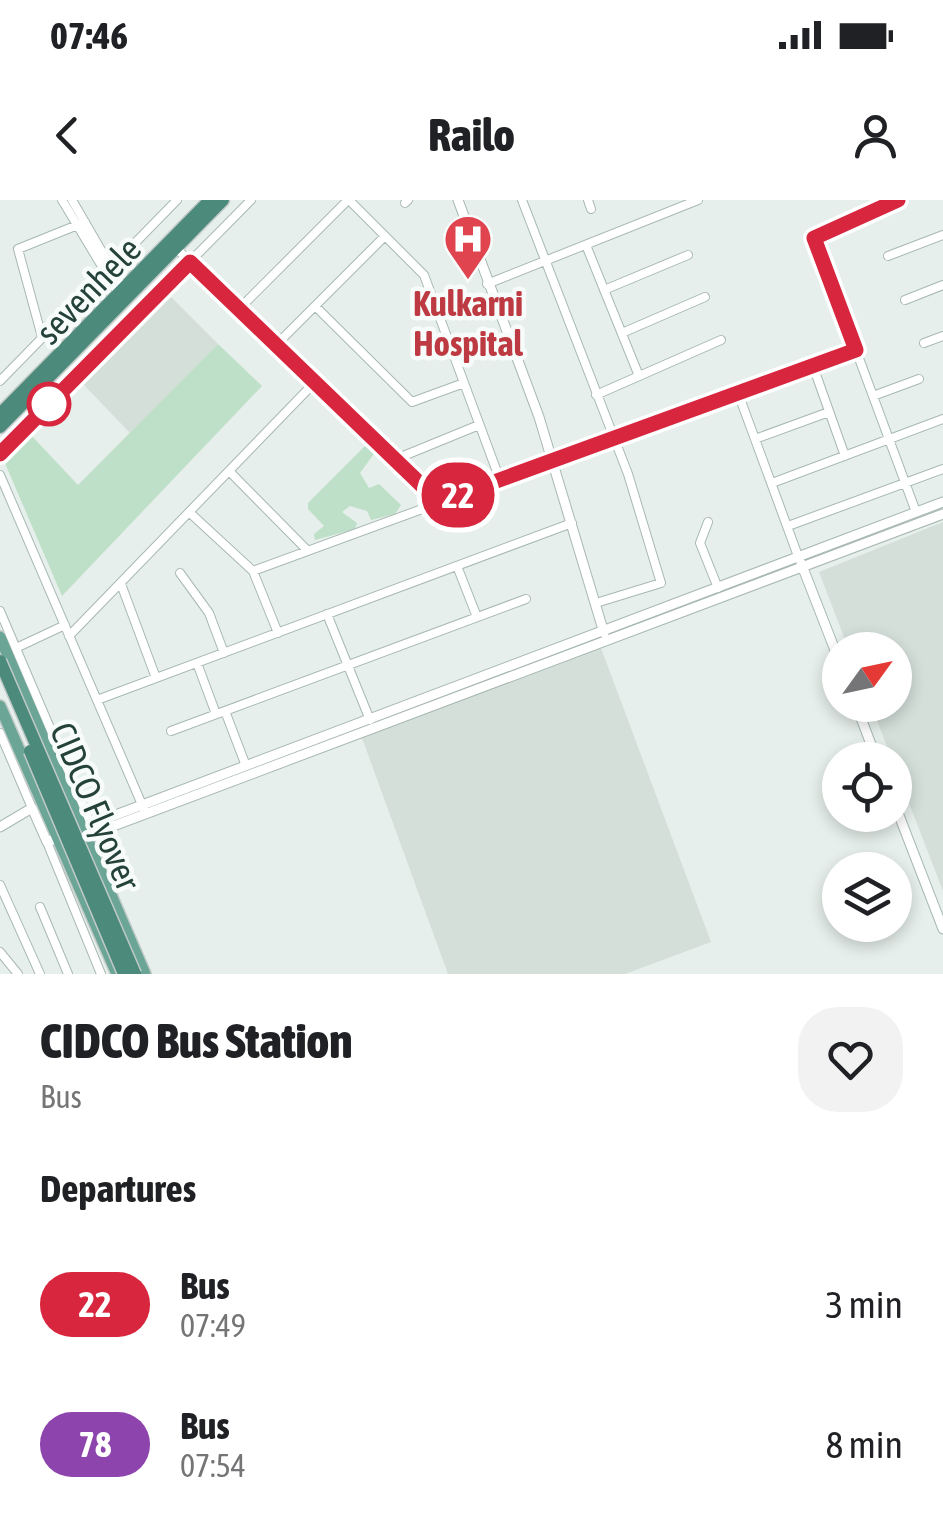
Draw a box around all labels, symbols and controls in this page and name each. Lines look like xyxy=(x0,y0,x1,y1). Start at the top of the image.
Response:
text: 07:46 xyxy=(50,14,128,57)
icon: back xyxy=(40,108,95,163)
icon: person xyxy=(848,108,903,163)
text: Railo xyxy=(428,109,515,161)
hospital icon: Kulkarni Hospital xyxy=(442,213,494,281)
street label: sevenhele xyxy=(28,228,148,352)
place label: Kulkarni Hospital xyxy=(413,283,523,363)
unlabelled marker xyxy=(28,383,70,425)
line badge: 22 xyxy=(413,462,503,528)
text: 22 xyxy=(442,475,474,515)
north arrow xyxy=(822,632,912,722)
map controls xyxy=(822,632,912,942)
street label: CIDCO Flyover xyxy=(43,716,149,896)
button: locate xyxy=(822,742,912,832)
button: layers xyxy=(822,852,912,942)
button: heart xyxy=(798,1007,903,1112)
text: CIDCO Bus Station xyxy=(40,1013,352,1068)
text: Bus xyxy=(40,1078,82,1115)
text: Departures xyxy=(40,1167,196,1210)
text: Bus xyxy=(180,1264,230,1307)
text: 3 min xyxy=(825,1283,903,1326)
text: 22 xyxy=(79,1284,111,1324)
text: 07:49 xyxy=(180,1307,246,1344)
text: Bus xyxy=(180,1404,230,1447)
text: 8 min xyxy=(825,1423,903,1466)
text: 78 xyxy=(79,1424,111,1464)
text: 07:54 xyxy=(180,1447,246,1484)

